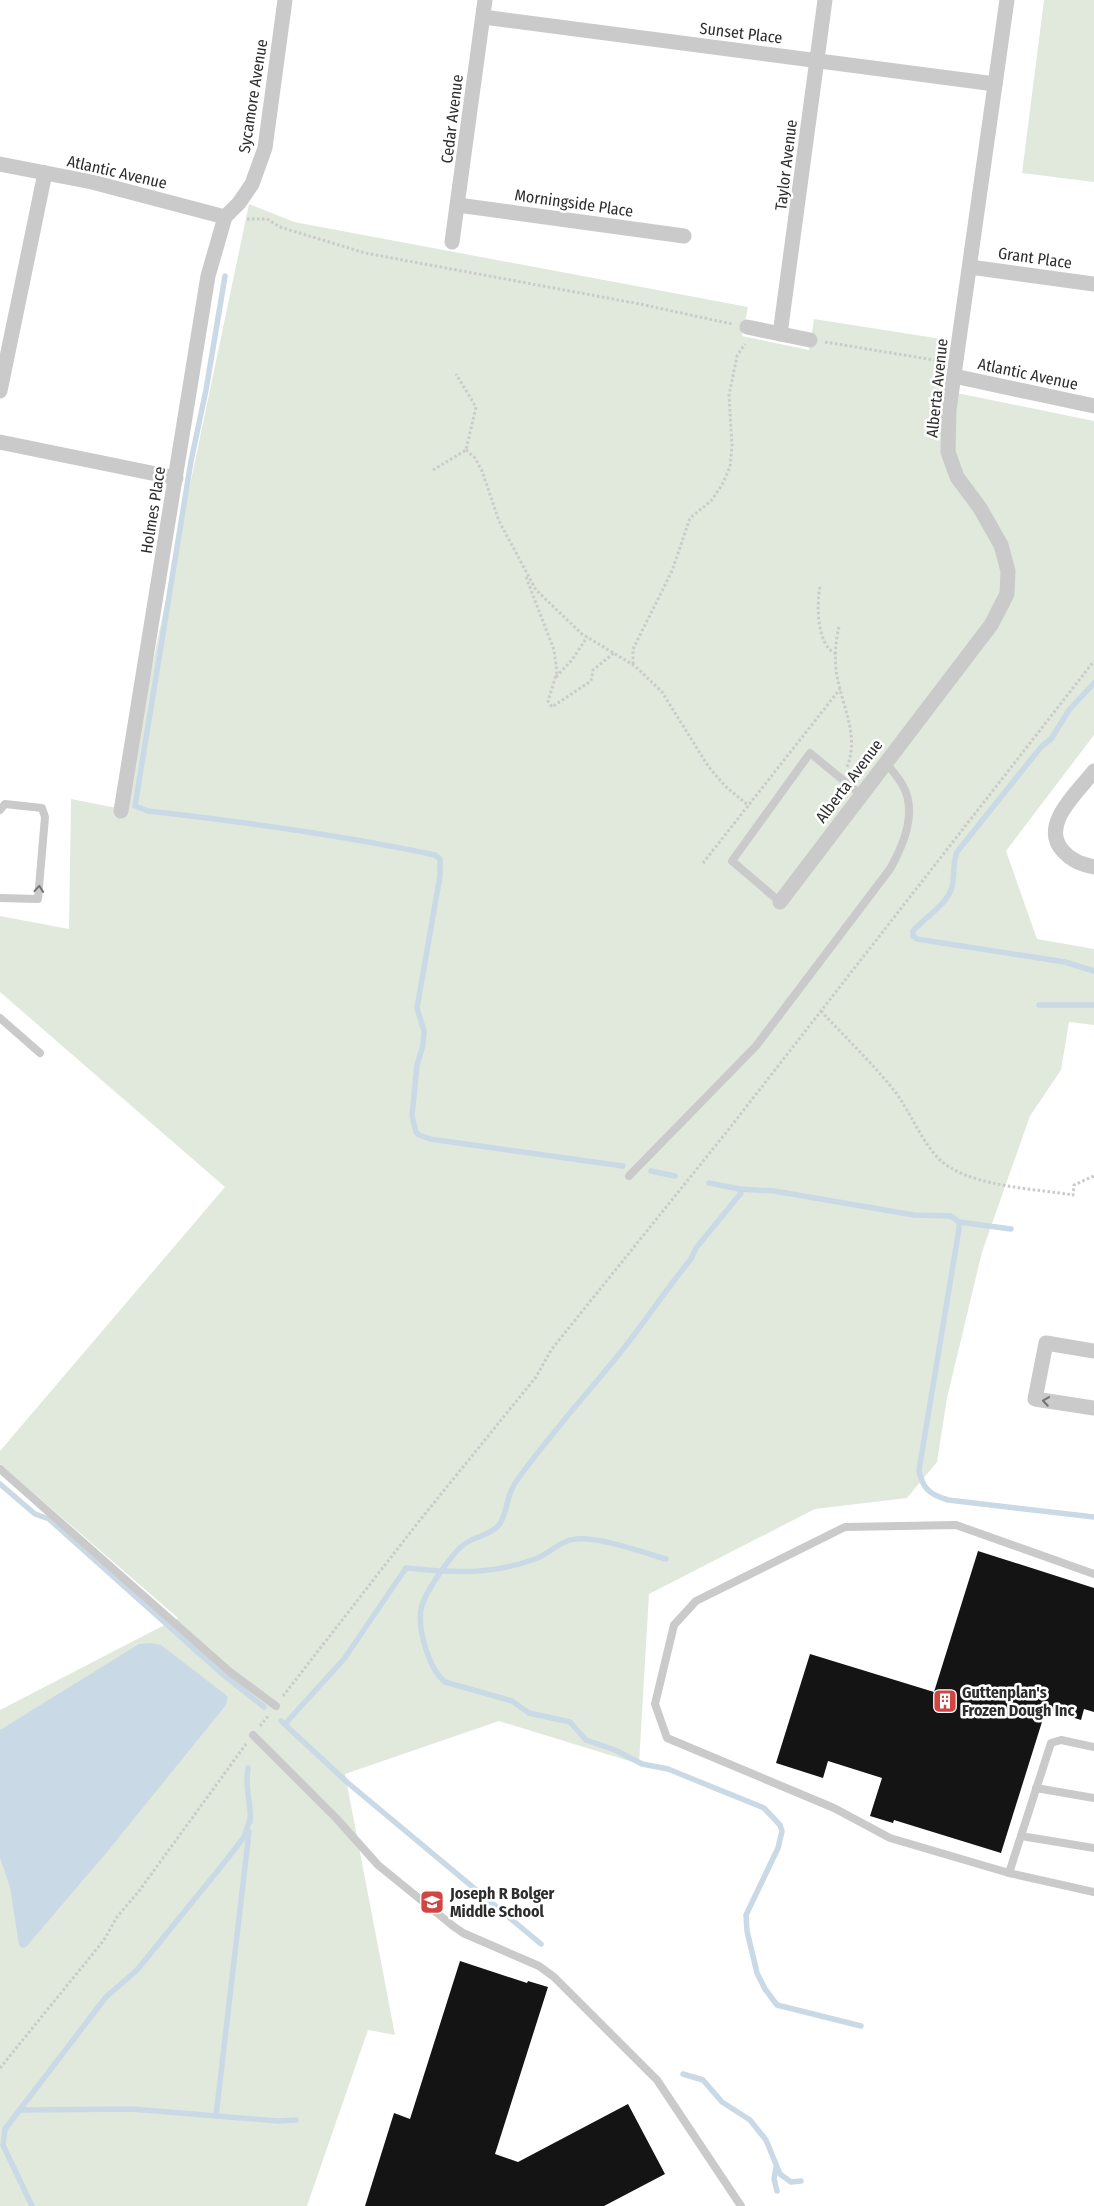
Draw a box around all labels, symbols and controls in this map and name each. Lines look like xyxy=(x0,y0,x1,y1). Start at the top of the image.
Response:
street label: Sunset Place xyxy=(699,19,783,48)
street label: Sycamore Avenue xyxy=(235,38,271,154)
street label: Cedar Avenue xyxy=(437,73,467,165)
street label: Taylor Avenue xyxy=(771,118,801,211)
street label: Atlantic Avenue xyxy=(65,151,169,193)
street label: Morningside Place xyxy=(514,185,635,221)
street label: Grant Place xyxy=(997,243,1073,273)
street label: Alberta Avenue xyxy=(922,337,952,438)
street label: Atlantic Avenue xyxy=(976,354,1080,394)
street label: Holmes Place xyxy=(137,465,169,555)
street label: Alberta Avenue xyxy=(811,736,887,826)
one-way arrow xyxy=(33,884,44,892)
one-way arrow xyxy=(1042,1396,1050,1406)
place label: Guttenplan's Frozen Dough Inc xyxy=(962,1683,1074,1720)
building icon: Guttenplan's Frozen Dough Inc xyxy=(932,1688,958,1714)
place label: Joseph R Bolger Middle School xyxy=(449,1884,555,1921)
school or university icon: Joseph R Bolger Middle School xyxy=(419,1889,445,1915)

